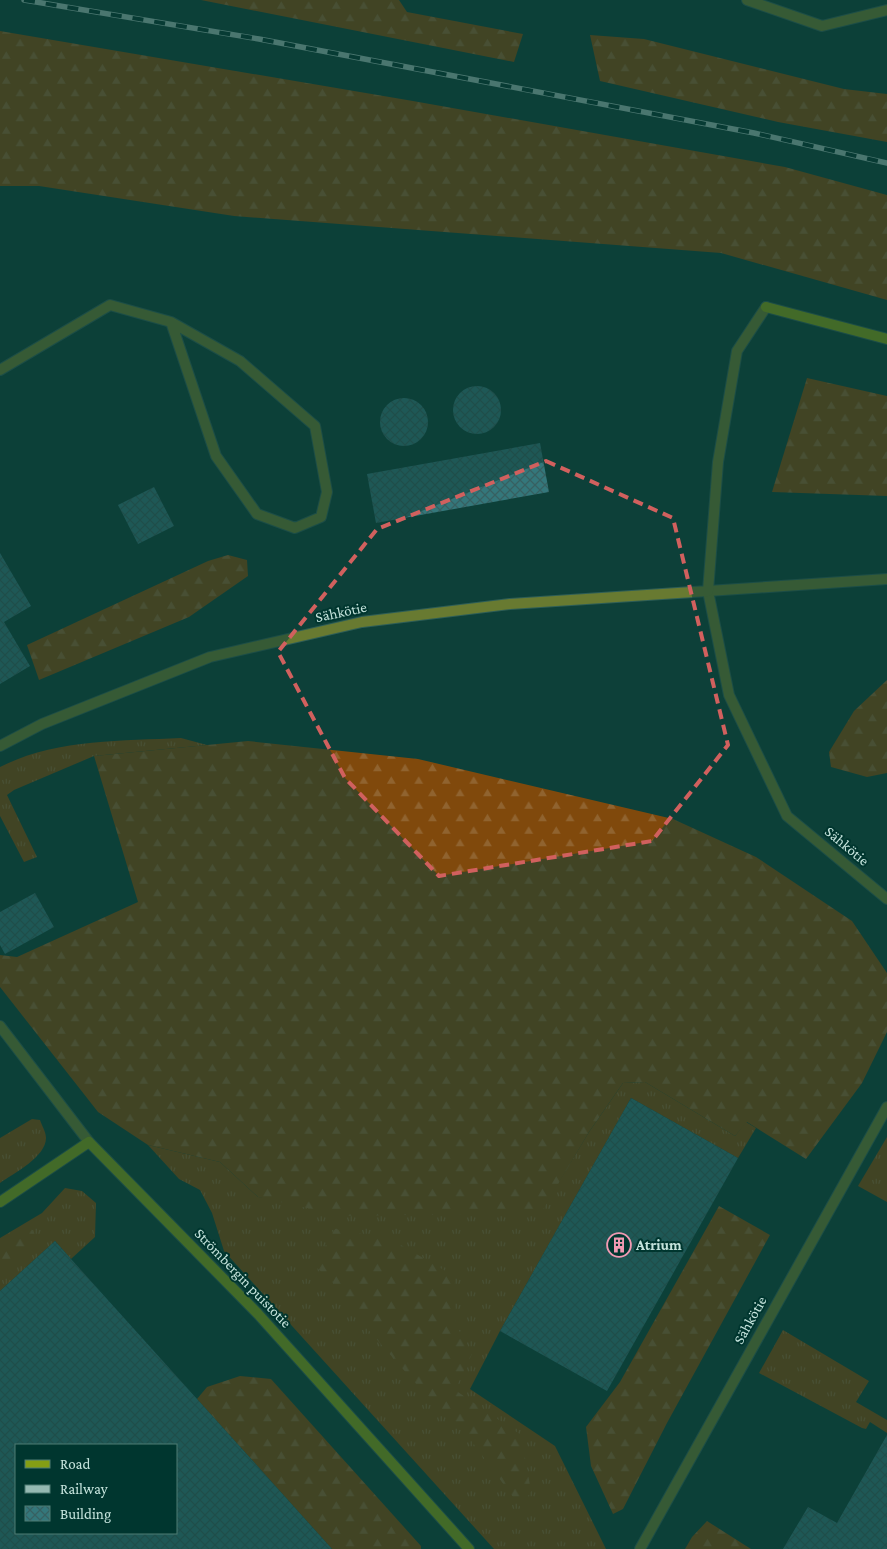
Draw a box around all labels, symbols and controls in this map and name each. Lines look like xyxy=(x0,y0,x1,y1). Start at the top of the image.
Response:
street label: Sähkötie xyxy=(314,599,368,625)
street label: Sähkötie xyxy=(822,823,872,869)
street label: Strömbergin puistotie xyxy=(191,1225,295,1332)
building icon: Atrium xyxy=(606,1232,632,1258)
place label: Atrium xyxy=(635,1237,682,1253)
street label: Sähkötie xyxy=(730,1293,770,1347)
legend xyxy=(15,1444,178,1534)
text: Road xyxy=(60,1456,91,1472)
text: Railway xyxy=(60,1481,108,1498)
text: Building xyxy=(60,1506,111,1523)

